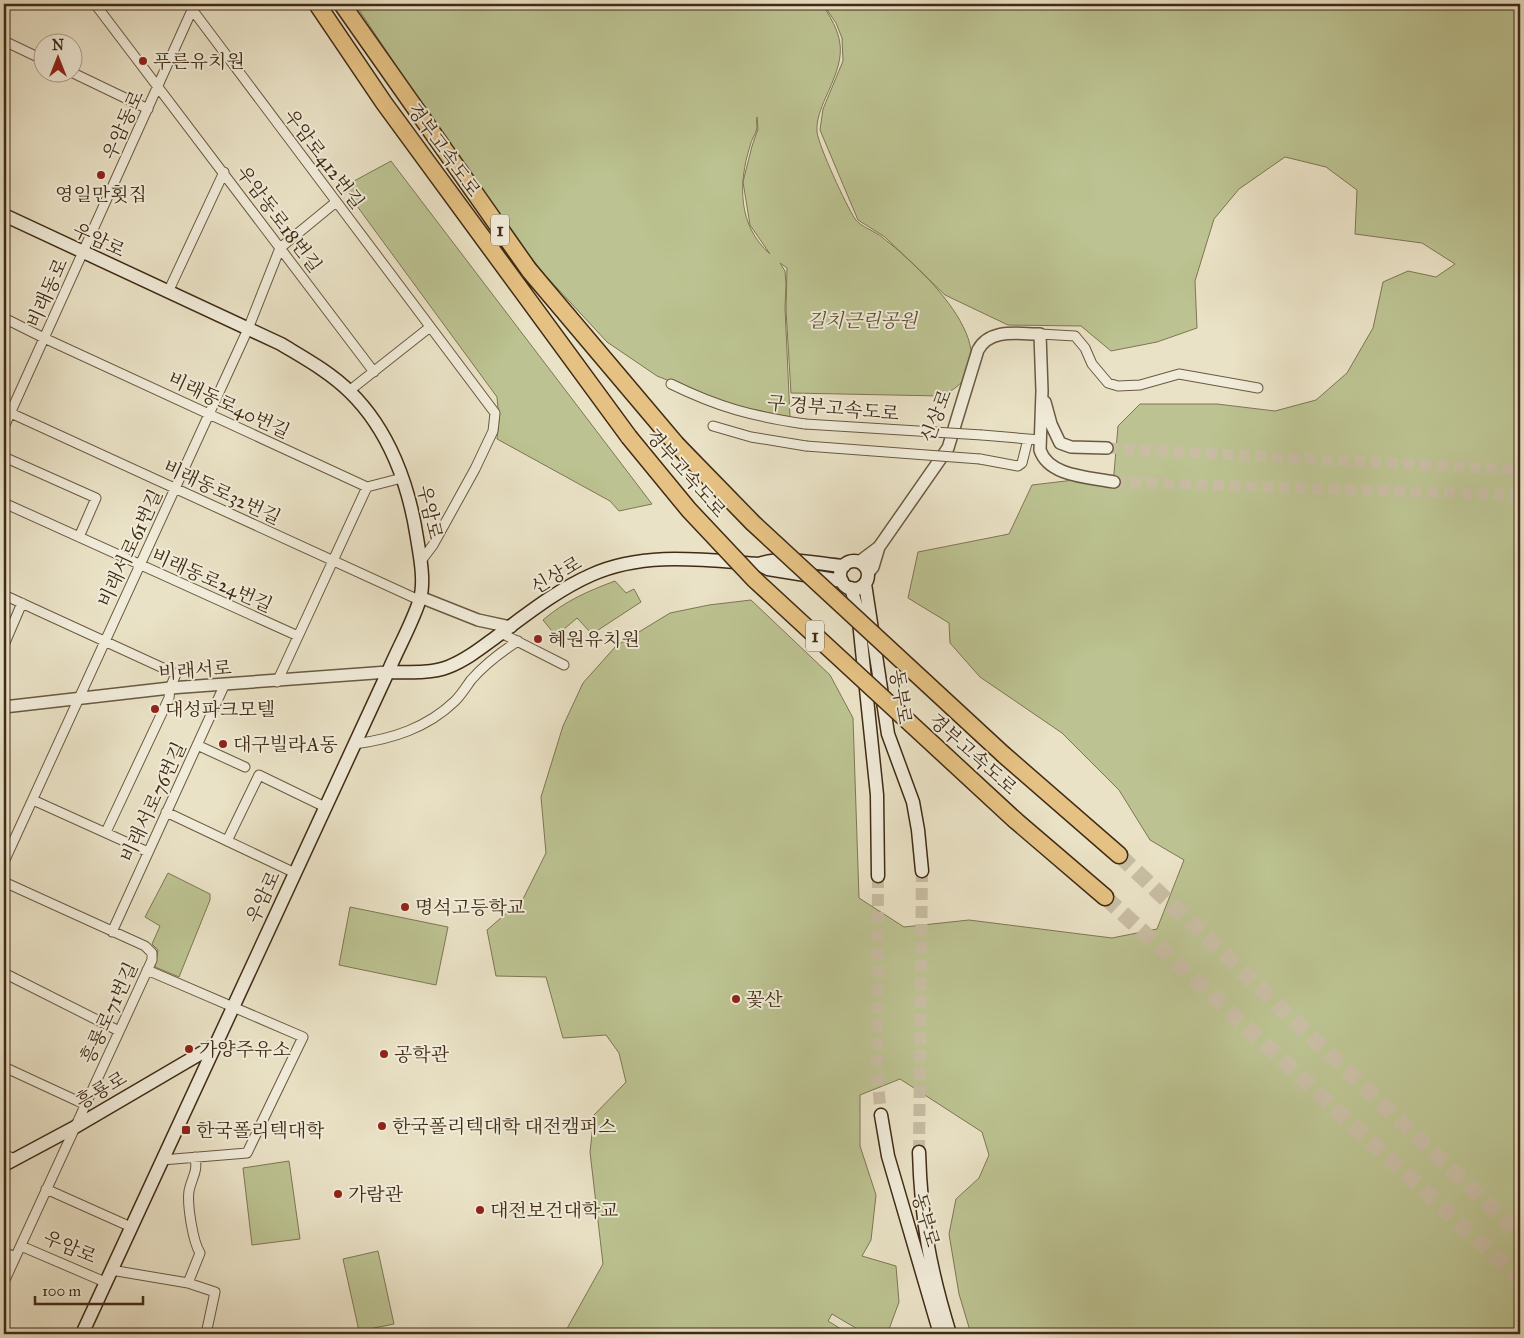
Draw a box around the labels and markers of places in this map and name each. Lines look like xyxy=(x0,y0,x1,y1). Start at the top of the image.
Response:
place label: 푸른유치원 xyxy=(153,50,245,73)
marker: 푸른유치원 xyxy=(137,55,149,67)
marker: 영일만횟집 xyxy=(95,169,107,181)
place label: 영일만횟집 xyxy=(55,183,147,206)
place label: 혜원유치원 xyxy=(548,628,640,651)
marker: 혜원유치원 xyxy=(532,633,544,645)
place label: 대성파크모텔 xyxy=(165,698,275,721)
marker: 대성파크모텔 xyxy=(149,703,161,715)
place label: 대구빌라A동 xyxy=(233,733,338,756)
marker: 대구빌라A동 xyxy=(217,738,229,750)
place label: 명석고등학교 xyxy=(415,896,525,919)
marker: 명석고등학교 xyxy=(399,901,411,913)
place label: 꽃산 xyxy=(746,988,783,1011)
marker: 꽃산 xyxy=(730,993,742,1005)
place label: 가양주유소 xyxy=(199,1038,291,1061)
marker: 가양주유소 xyxy=(183,1043,195,1055)
place label: 공학관 xyxy=(394,1043,450,1066)
marker: 공학관 xyxy=(378,1048,390,1060)
place label: 한국폴리텍대학 대전캠퍼스 xyxy=(392,1115,616,1138)
place label: 한국폴리텍대학 xyxy=(196,1119,325,1142)
marker: 한국폴리텍대학 대전캠퍼스 xyxy=(376,1120,388,1132)
marker: 한국폴리텍대학 xyxy=(180,1124,192,1136)
place label: 가람관 xyxy=(348,1183,404,1206)
marker: 가람관 xyxy=(332,1188,344,1200)
place label: 대전보건대학교 xyxy=(490,1199,618,1222)
marker: 대전보건대학교 xyxy=(474,1204,486,1216)

